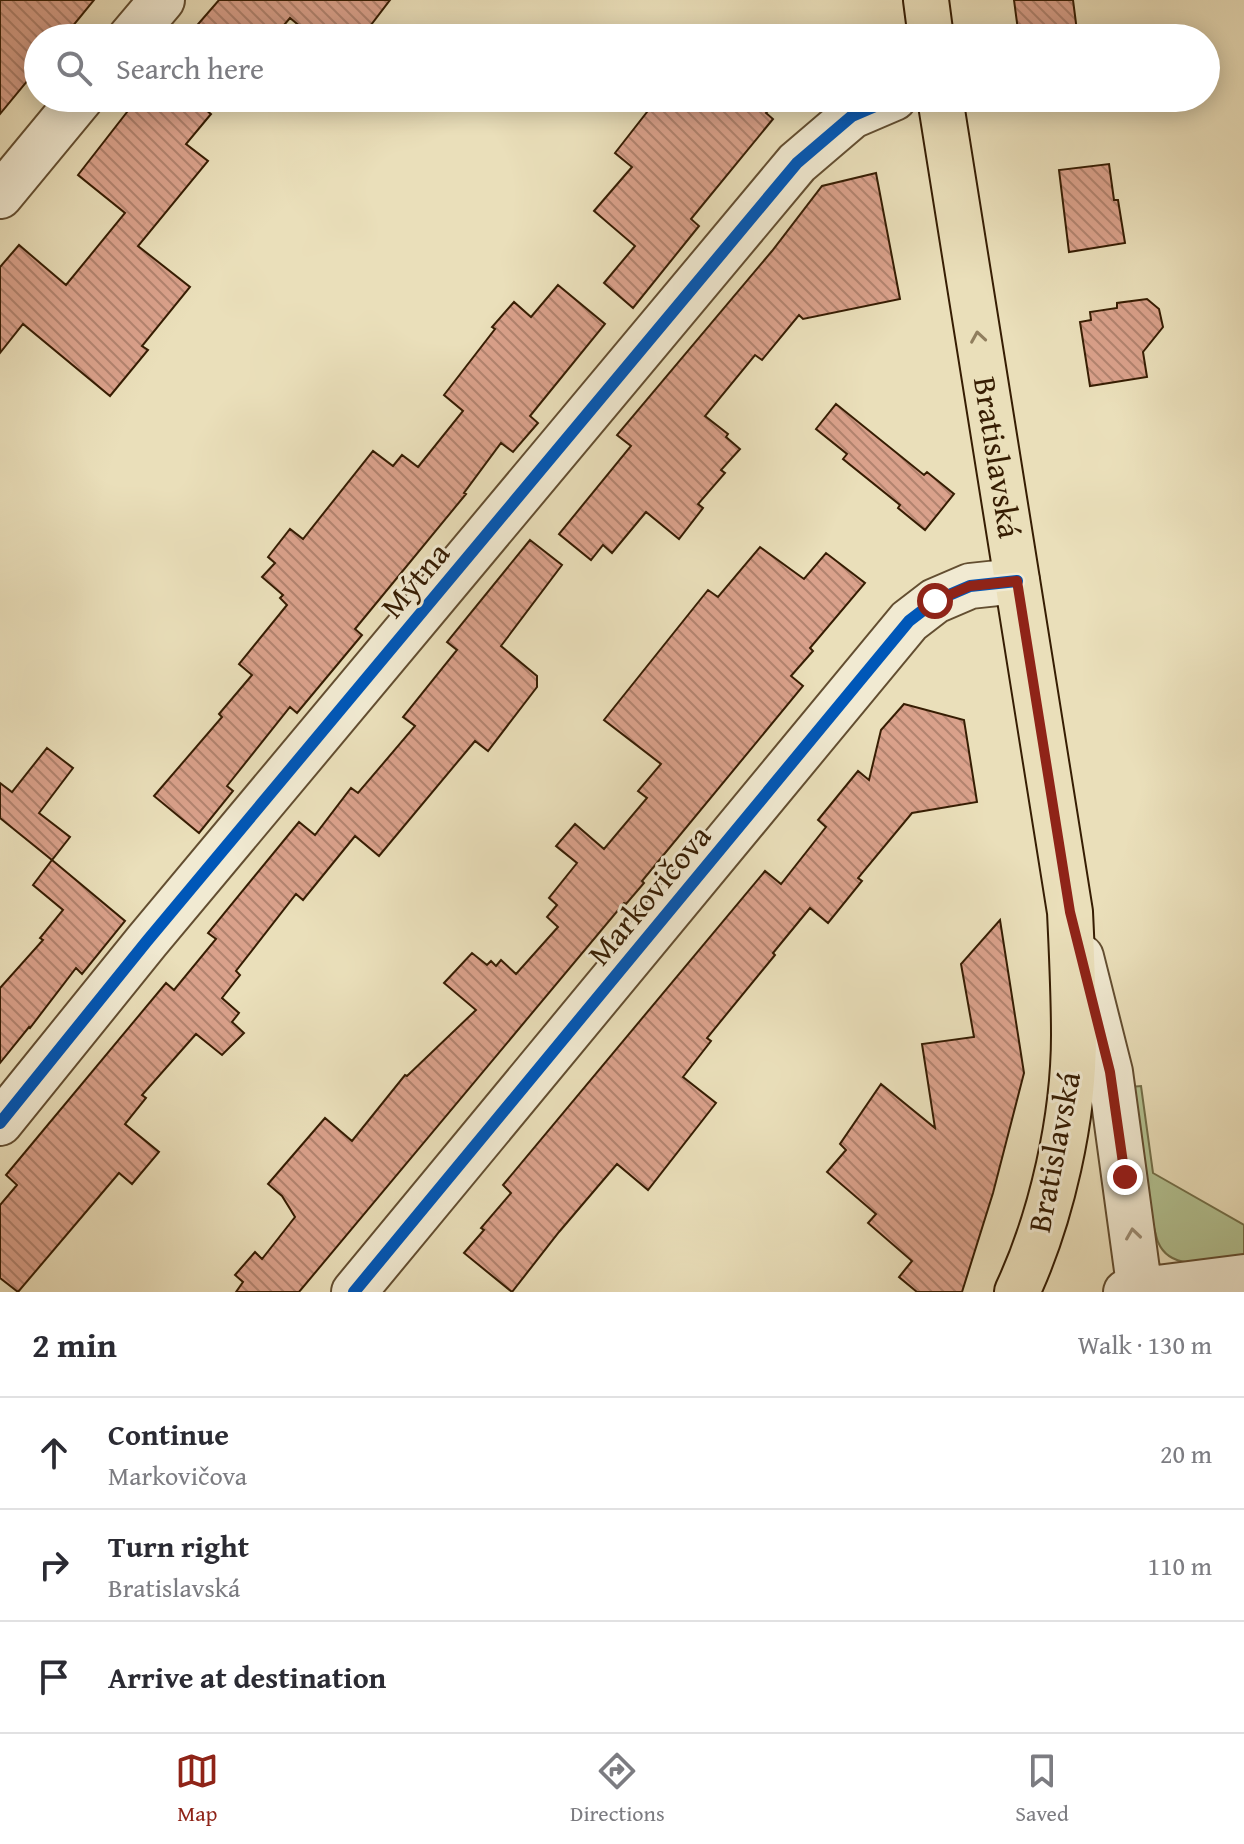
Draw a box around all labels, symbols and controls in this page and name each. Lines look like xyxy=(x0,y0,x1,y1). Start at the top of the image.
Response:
search box xyxy=(24,24,1220,112)
icon: search xyxy=(52,46,96,90)
text: Search here xyxy=(116,46,264,90)
one-way arrow xyxy=(970,331,987,344)
street label: Bratislavská xyxy=(962,373,1034,541)
street label: Mýtna xyxy=(369,531,460,628)
route start xyxy=(917,583,953,619)
street label: Markovičova xyxy=(576,814,722,975)
street label: Bratislavská xyxy=(1015,1068,1092,1236)
route end xyxy=(1107,1159,1143,1195)
one-way arrow xyxy=(1125,1227,1142,1240)
text: 2 min xyxy=(32,1320,117,1369)
text: Walk · 130 m xyxy=(1078,1325,1212,1364)
text: Continue xyxy=(108,1412,229,1456)
icon: ahead xyxy=(32,1431,76,1475)
text: 20 m xyxy=(1160,1434,1212,1473)
text: Markovičova xyxy=(108,1456,247,1495)
text: Turn right xyxy=(108,1524,249,1568)
icon: right xyxy=(32,1543,76,1587)
text: 110 m xyxy=(1147,1546,1212,1585)
text: Bratislavská xyxy=(108,1568,240,1607)
icon: arrive xyxy=(32,1655,76,1699)
text: Arrive at destination xyxy=(108,1655,386,1699)
tab: Map xyxy=(175,1749,219,1829)
tab: Directions xyxy=(570,1749,665,1829)
tab: Saved xyxy=(1015,1749,1069,1829)

